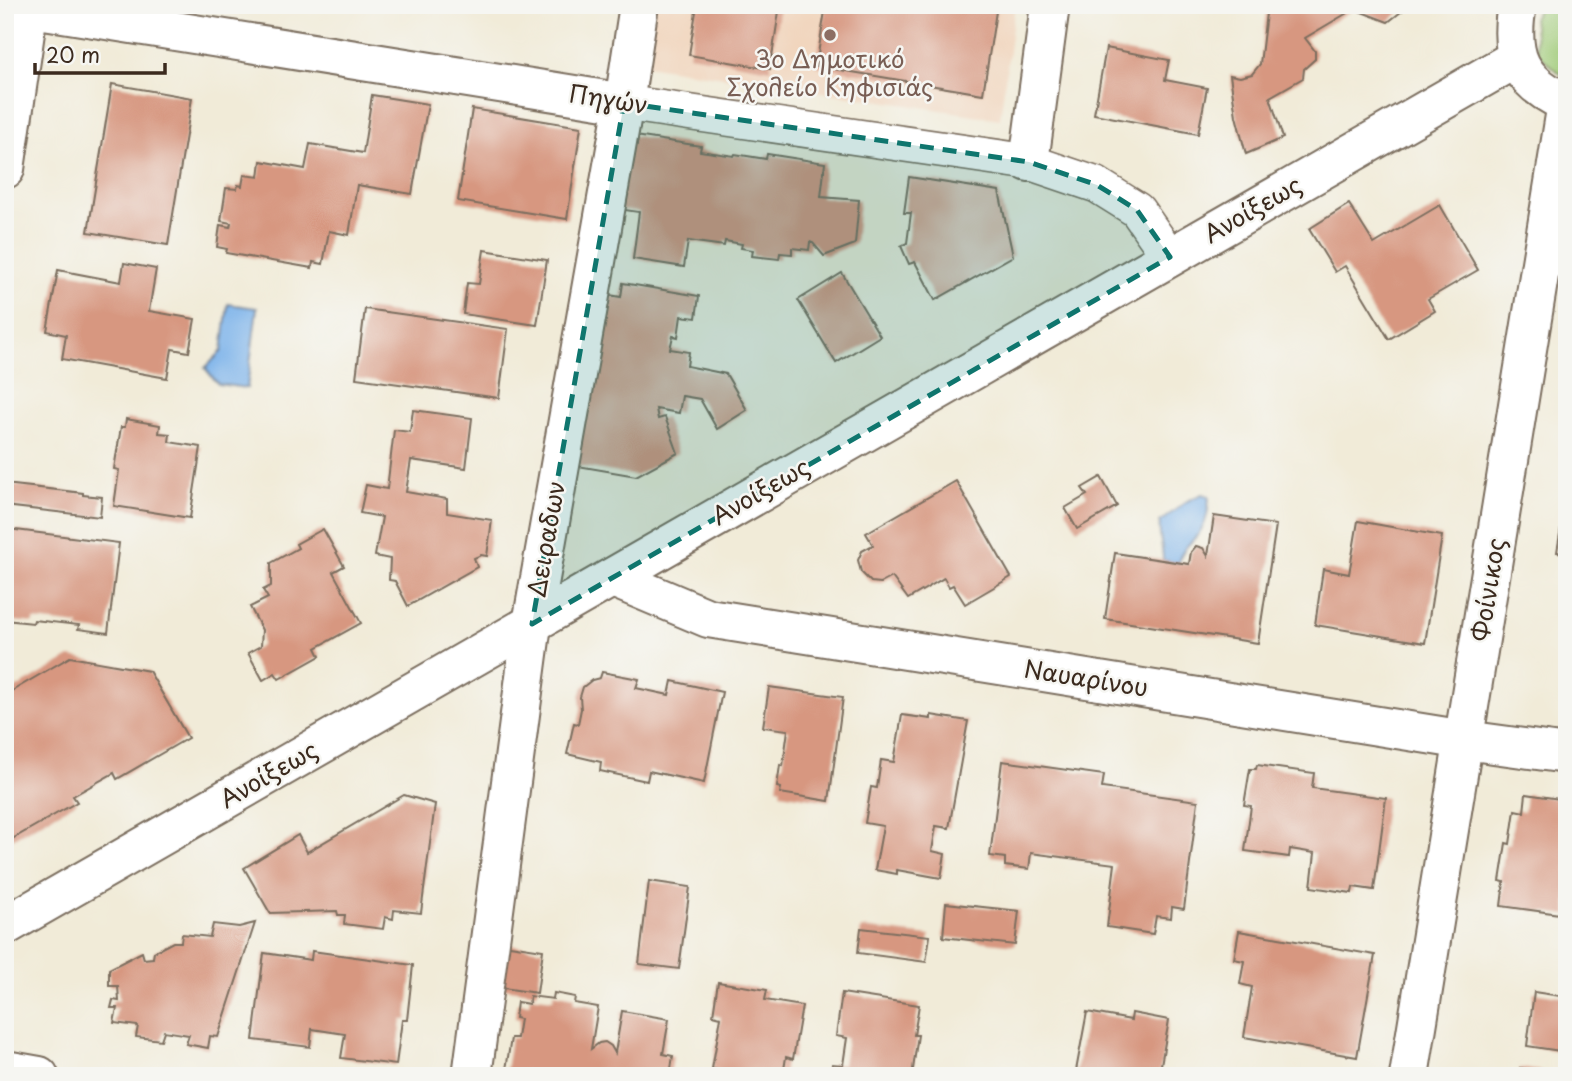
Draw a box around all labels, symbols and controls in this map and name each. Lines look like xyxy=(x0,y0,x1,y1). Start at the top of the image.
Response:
marker: 3ο Δημοτικό Σχολείο Κηφισιάς xyxy=(822,27,838,43)
scale bar xyxy=(35,32,164,76)
text: 20 m xyxy=(46,38,100,70)
place label: 3ο Δημοτικό Σχολείο Κηφισιάς xyxy=(726,40,934,104)
street label: Πηγών xyxy=(566,74,651,122)
street label: Ανοίξεως xyxy=(1196,166,1308,251)
street label: Ανοίξεως xyxy=(704,448,816,533)
street label: Δειραδων xyxy=(517,478,573,600)
street label: Φοίνικος xyxy=(1461,535,1513,644)
street label: Ναυαρίνου xyxy=(1022,649,1151,705)
street label: Ανοίξεως xyxy=(212,731,324,816)

